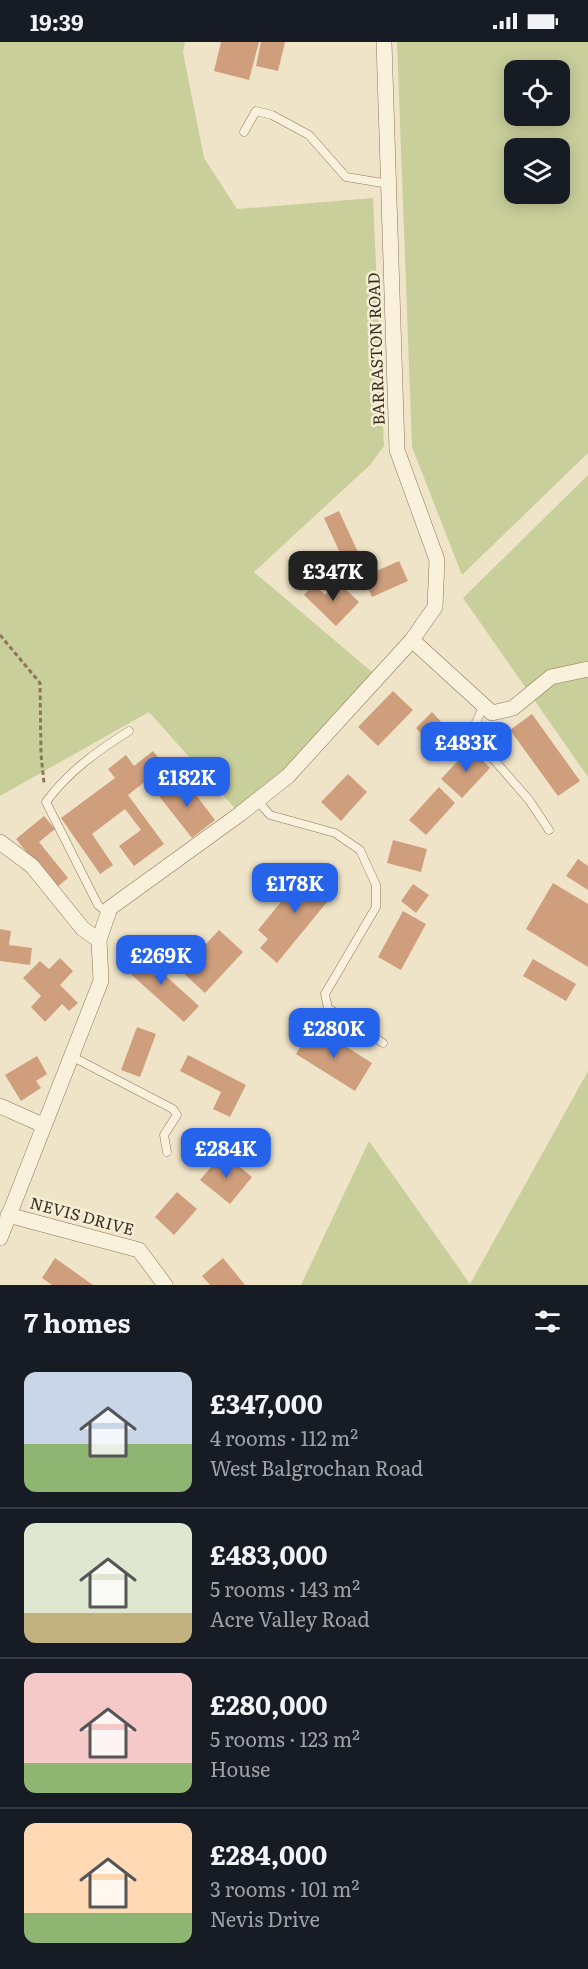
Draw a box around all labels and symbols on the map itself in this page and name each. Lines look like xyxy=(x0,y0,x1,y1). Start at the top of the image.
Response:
street label: BARRASTON ROAD xyxy=(360,272,390,426)
pin: £347K xyxy=(291,551,375,602)
pin: £483K xyxy=(424,722,508,773)
pin: £182K xyxy=(145,757,229,808)
pin: £178K xyxy=(253,863,337,914)
pin: £269K xyxy=(119,935,203,986)
pin: £280K xyxy=(292,1008,376,1059)
pin: £284K xyxy=(184,1128,268,1179)
street label: NEVIS DRIVE xyxy=(28,1190,137,1240)

